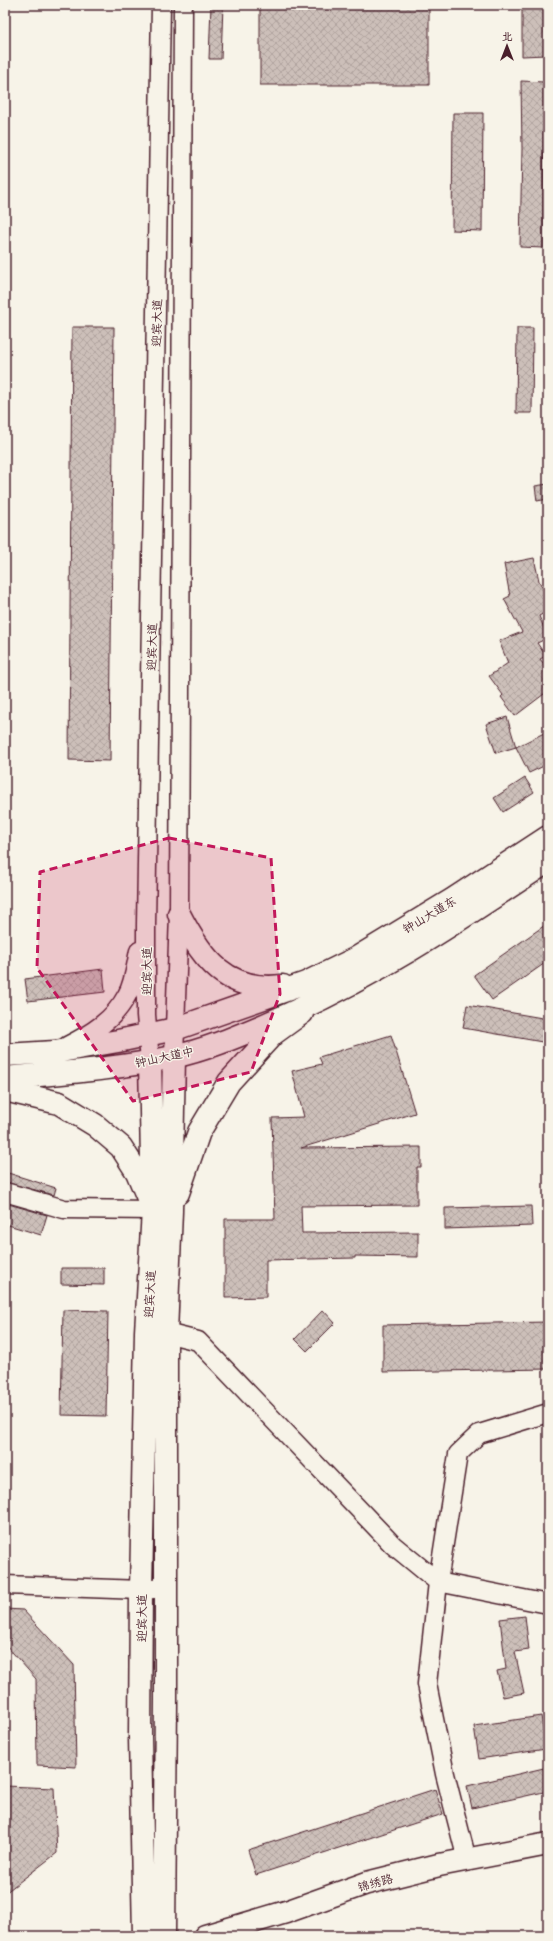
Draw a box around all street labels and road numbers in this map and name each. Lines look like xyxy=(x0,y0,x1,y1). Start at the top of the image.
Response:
street label: 迎宾大道 xyxy=(147,299,165,347)
street label: 迎宾大道 xyxy=(142,623,160,671)
street label: 钟山大道东 xyxy=(399,891,459,937)
street label: 迎宾大道 xyxy=(137,947,155,995)
street label: 钟山大道中 xyxy=(133,1041,195,1071)
street label: 迎宾大道 xyxy=(139,1270,159,1318)
street label: 迎宾大道 xyxy=(132,1594,150,1642)
street label: 锦绣路 xyxy=(355,1868,395,1896)

